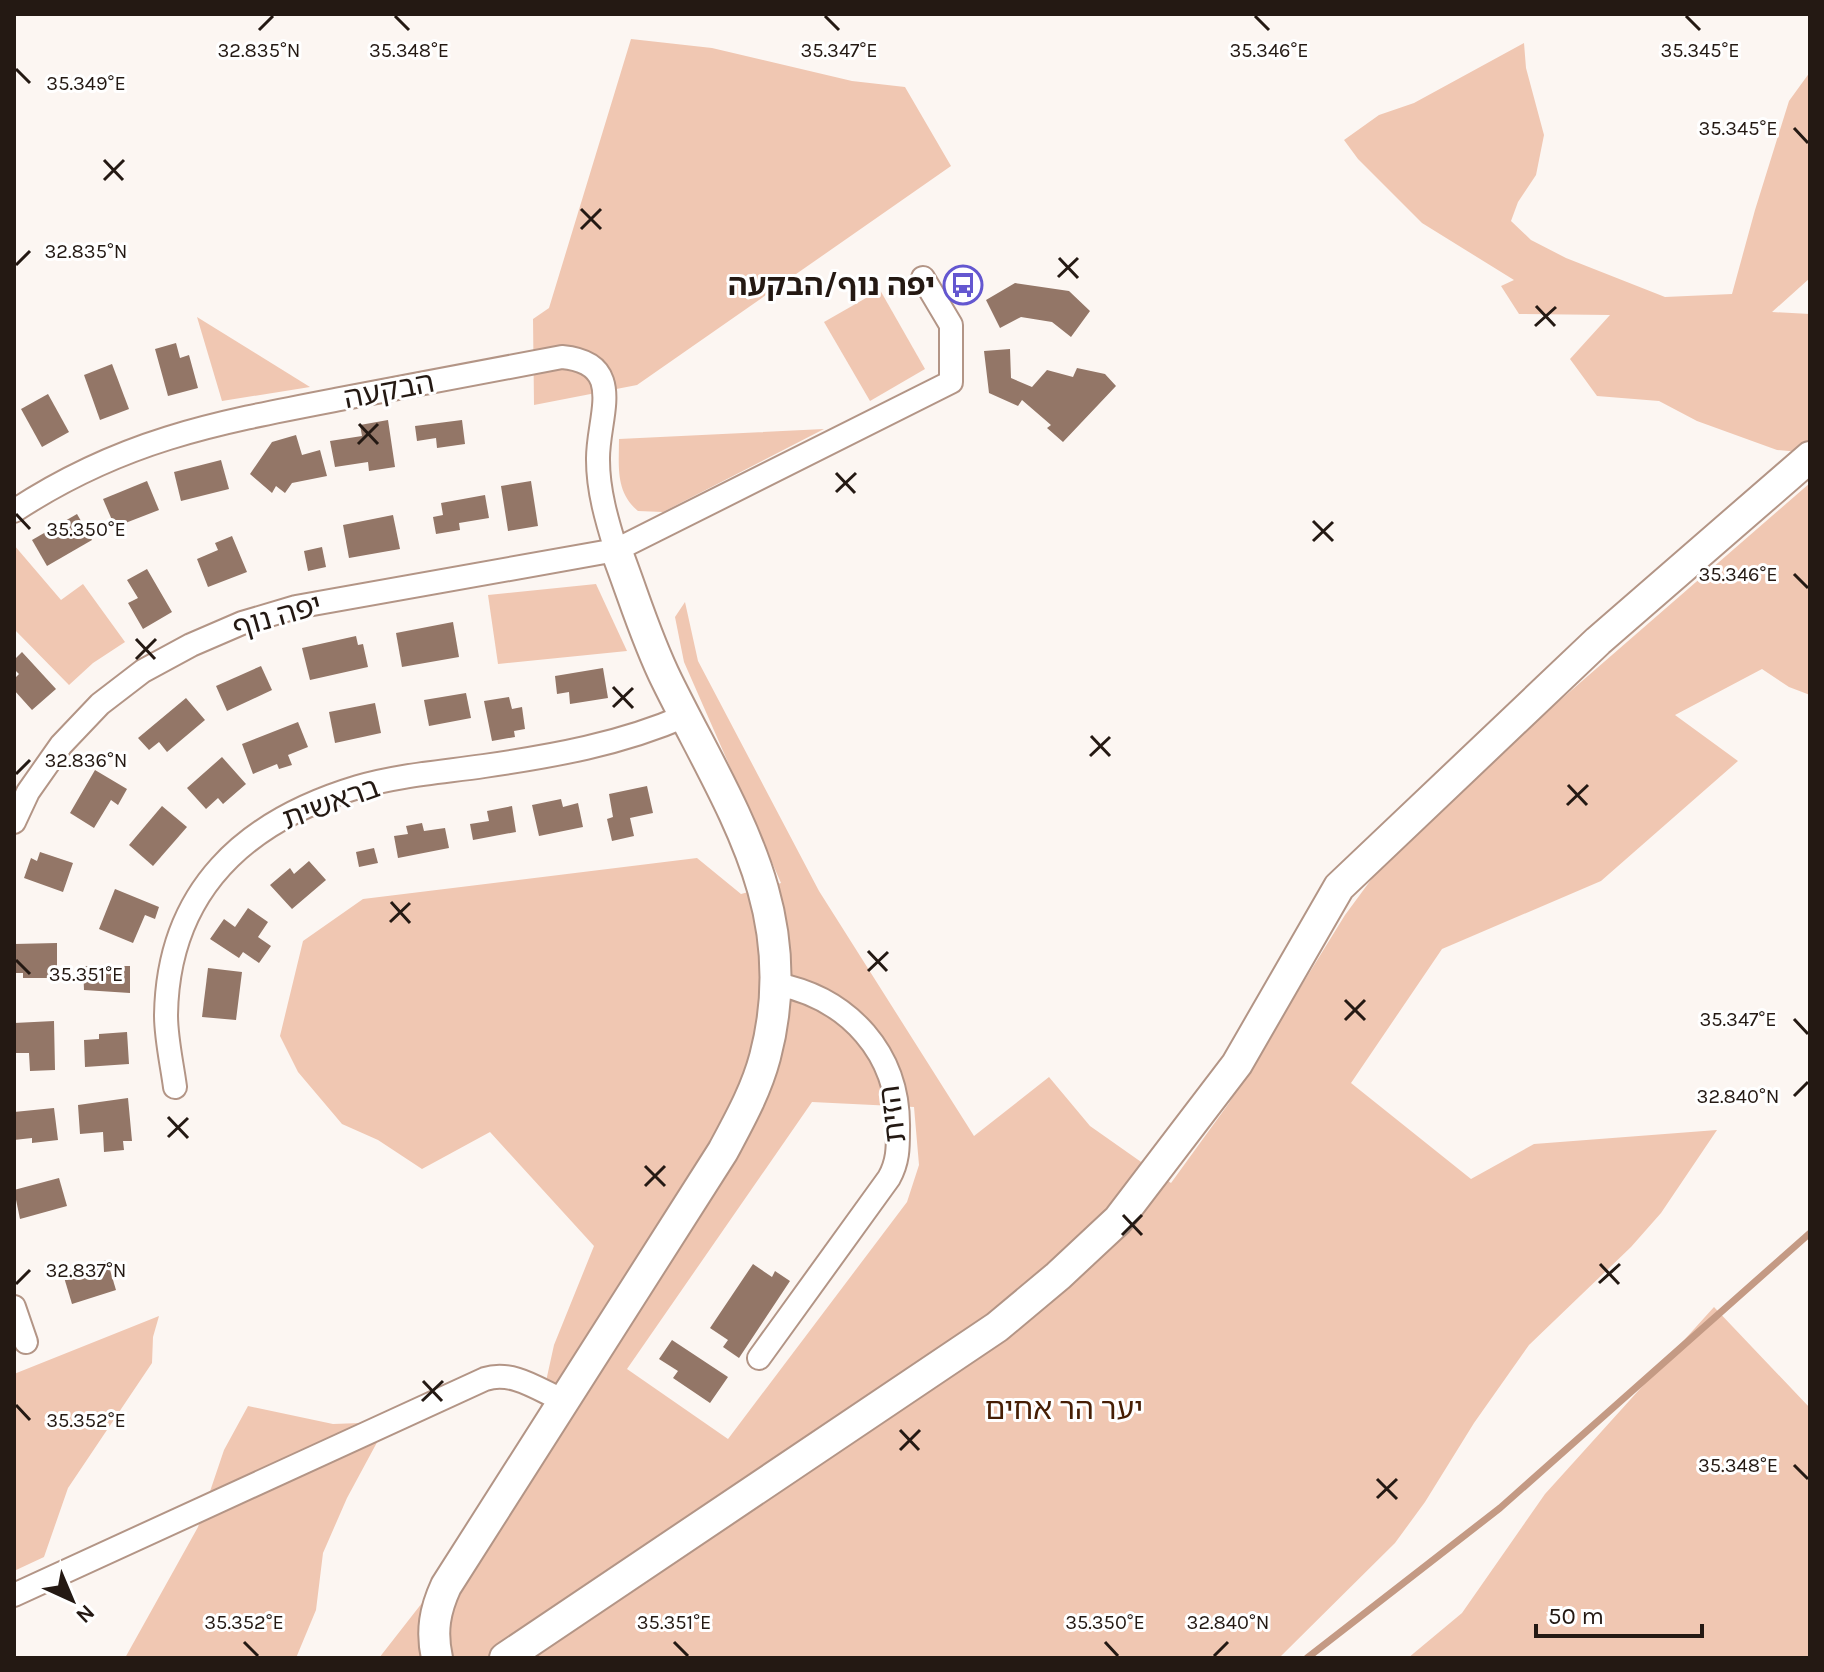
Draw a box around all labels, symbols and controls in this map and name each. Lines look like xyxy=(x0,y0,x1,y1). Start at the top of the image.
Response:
text: 32.835°N xyxy=(218,39,300,62)
text: 35.348°E xyxy=(369,39,449,62)
text: 35.347°E xyxy=(800,39,878,62)
text: 35.346°E xyxy=(1229,39,1309,62)
text: 35.345°E xyxy=(1661,39,1740,62)
text: 35.349°E xyxy=(46,72,126,95)
text: 35.345°E xyxy=(1699,117,1778,140)
text: 32.835°N xyxy=(45,240,127,263)
bus stop icon: יפה נוף/הבקעה xyxy=(942,264,984,306)
place label: יפה נוף/הבקעה xyxy=(728,267,935,303)
street label: הבקעה xyxy=(341,364,437,416)
text: 35.350°E xyxy=(46,518,126,541)
text: 35.346°E xyxy=(1698,563,1778,586)
street label: יפה נוף xyxy=(228,586,326,646)
text: 32.836°N xyxy=(44,749,128,772)
street label: בראשית xyxy=(277,769,385,837)
text: 35.351°E xyxy=(49,963,123,986)
text: 35.347°E xyxy=(1699,1008,1777,1031)
street label: הזית xyxy=(871,1083,913,1145)
text: 32.840°N xyxy=(1697,1085,1779,1108)
text: 32.837°N xyxy=(46,1259,126,1282)
park label: יער הר אחים xyxy=(985,1391,1143,1427)
text: 35.352°E xyxy=(46,1409,126,1432)
text: 35.348°E xyxy=(1698,1454,1778,1477)
north arrow xyxy=(32,1560,112,1640)
scale bar xyxy=(1536,1588,1702,1638)
text: N xyxy=(70,1599,100,1629)
text: 50 m xyxy=(1548,1602,1604,1630)
text: 35.352°E xyxy=(204,1611,284,1634)
text: 35.351°E xyxy=(637,1611,711,1634)
text: 35.350°E xyxy=(1065,1611,1145,1634)
text: 32.840°N xyxy=(1187,1611,1269,1634)

